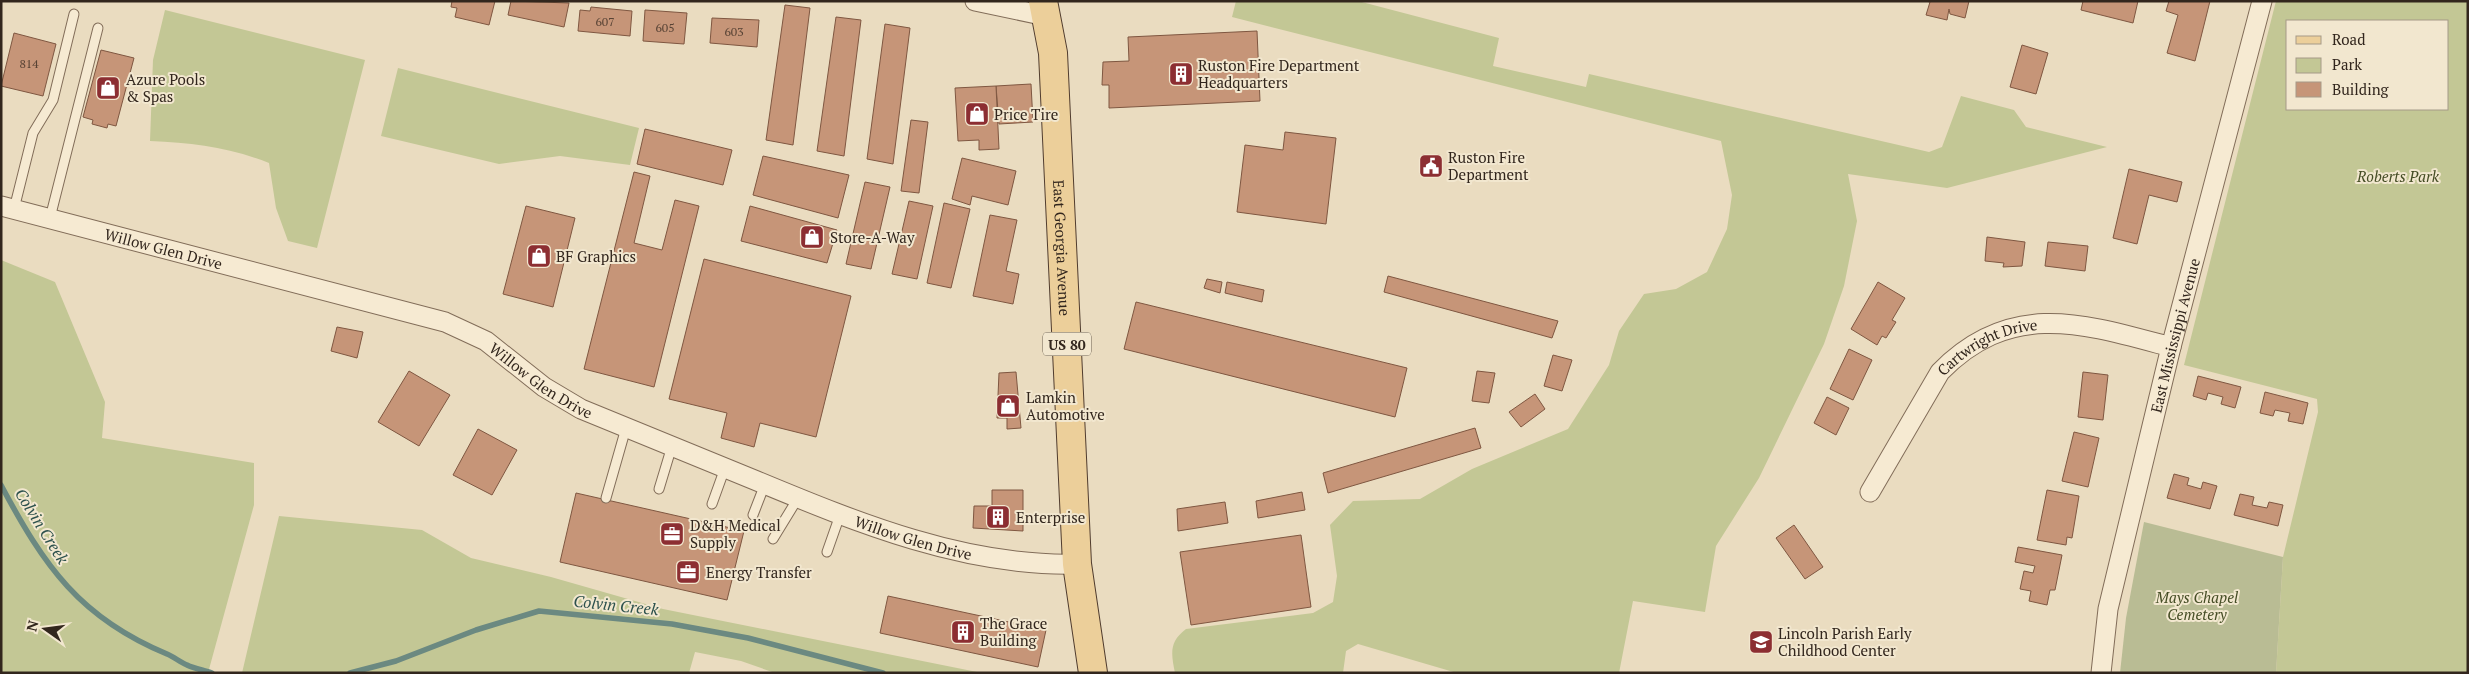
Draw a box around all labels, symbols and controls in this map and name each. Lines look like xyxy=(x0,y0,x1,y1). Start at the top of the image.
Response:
house number: 607 xyxy=(595,14,615,29)
house number: 605 xyxy=(655,20,675,35)
legend xyxy=(2286,20,2449,110)
house number: 603 xyxy=(724,24,744,39)
text: Road xyxy=(2332,29,2365,49)
text: Park xyxy=(2332,54,2362,74)
place label: Ruston Fire Department Headquarters xyxy=(1198,55,1360,92)
house number: 814 xyxy=(19,56,39,71)
building icon: Ruston Fire Department Headquarters xyxy=(1168,61,1194,87)
place label: Azure Pools & Spas xyxy=(126,69,205,106)
shop icon: Azure Pools & Spas xyxy=(95,75,121,101)
text: Building xyxy=(2332,79,2390,99)
shop icon: Price Tire xyxy=(964,101,990,127)
place label: Price Tire xyxy=(994,104,1058,124)
place label: Ruston Fire Department xyxy=(1448,147,1529,184)
public building icon: Ruston Fire Department xyxy=(1418,153,1444,179)
park label: Roberts Park xyxy=(2356,166,2440,186)
street label: East Georgia Avenue xyxy=(1049,179,1075,316)
street label: Willow Glen Drive xyxy=(102,223,225,273)
shop icon: Store-A-Way xyxy=(799,224,825,250)
place label: Store-A-Way xyxy=(830,227,915,247)
shop icon: BF Graphics xyxy=(526,243,552,269)
place label: BF Graphics xyxy=(556,246,636,266)
street label: East Mississippi Avenue xyxy=(2146,256,2204,415)
street label: Cartwright Drive xyxy=(1933,314,2038,379)
road number: US 80 xyxy=(1043,332,1091,356)
street label: Willow Glen Drive xyxy=(486,338,595,423)
place label: Lamkin Automotive xyxy=(1026,387,1105,424)
shop icon: Lamkin Automotive xyxy=(995,393,1021,419)
water label: Colvin Creek xyxy=(10,484,74,568)
building icon: Enterprise xyxy=(985,504,1011,530)
place label: Enterprise xyxy=(1016,507,1085,527)
street label: Willow Glen Drive xyxy=(852,511,974,564)
place label: D&H Medical Supply xyxy=(690,515,781,552)
office icon: D&H Medical Supply xyxy=(659,521,685,547)
office icon: Energy Transfer xyxy=(675,559,701,585)
place label: Energy Transfer xyxy=(706,562,812,582)
park label: Mays Chapel Cemetery xyxy=(2155,587,2239,624)
water label: Colvin Creek xyxy=(572,590,660,620)
north arrow xyxy=(20,604,70,654)
place label: The Grace Building xyxy=(980,613,1047,650)
text: N xyxy=(21,618,42,633)
building icon: The Grace Building xyxy=(950,619,976,645)
place label: Lincoln Parish Early Childhood Center xyxy=(1778,623,1912,660)
school or university icon: Lincoln Parish Early Childhood Center xyxy=(1748,629,1774,655)

